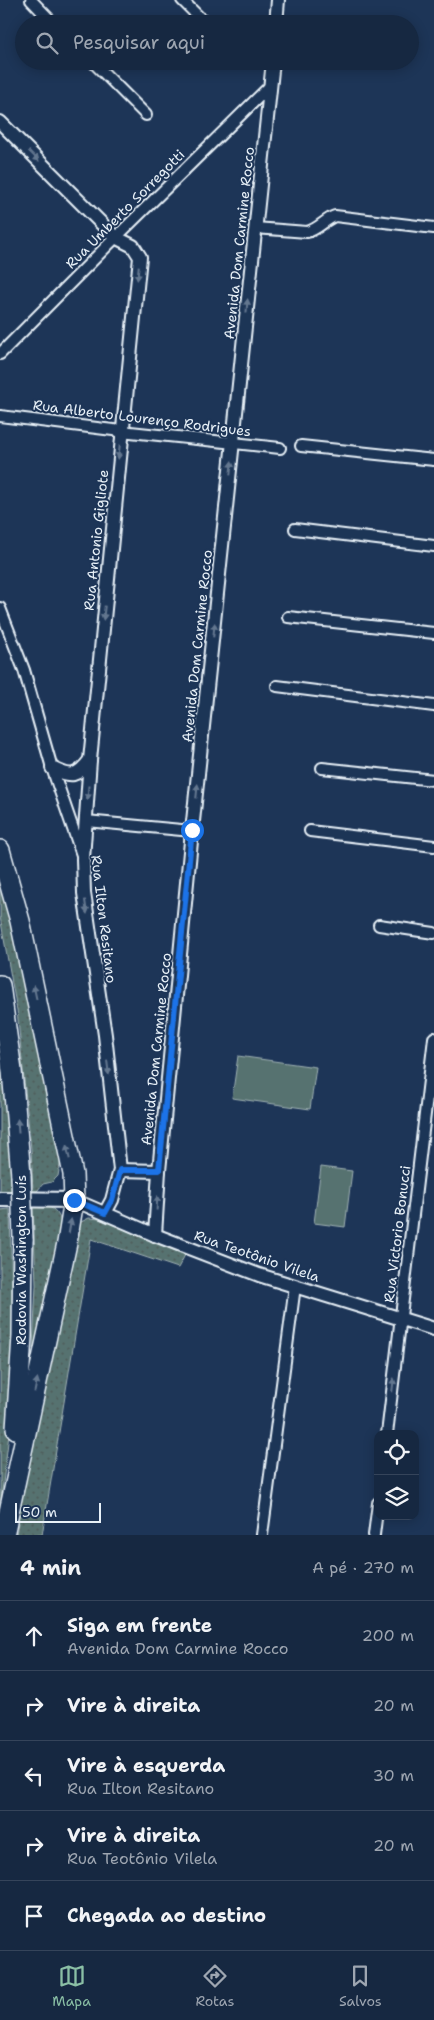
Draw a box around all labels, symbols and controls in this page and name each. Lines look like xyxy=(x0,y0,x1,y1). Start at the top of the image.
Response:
search box xyxy=(15,15,419,70)
icon: search xyxy=(33,29,61,57)
text: Pesquisar aqui xyxy=(73,30,205,55)
street label: Rua Umberto Sorregotti xyxy=(62,146,188,272)
street label: Avenida Dom Carmine Rocco xyxy=(220,146,258,340)
one-way arrow xyxy=(28,150,40,162)
one-way arrow xyxy=(134,265,142,281)
one-way arrow xyxy=(243,298,251,314)
street label: Rua Alberto Lourenço Rodrigues xyxy=(32,396,252,440)
one-way arrow xyxy=(115,444,123,460)
one-way arrow xyxy=(227,460,235,476)
street label: Rua Antonio Gigliote xyxy=(80,469,112,611)
street label: Avenida Dom Carmine Rocco xyxy=(178,549,216,743)
one-way arrow xyxy=(100,606,108,622)
one-way arrow xyxy=(210,621,218,637)
one-way arrow xyxy=(193,783,201,799)
one-way arrow xyxy=(83,785,91,801)
route start xyxy=(181,819,204,842)
street label: Rua Ilton Resitano xyxy=(87,854,121,984)
one-way arrow xyxy=(82,900,90,916)
street label: Avenida Dom Carmine Rocco xyxy=(137,952,175,1146)
one-way arrow xyxy=(31,985,39,1000)
one-way arrow xyxy=(104,1061,112,1077)
one-way arrow xyxy=(13,1118,21,1134)
one-way arrow xyxy=(64,1144,72,1159)
street label: Rua Victorio Bonucci xyxy=(380,1164,414,1304)
street label: Rodovia Washington Luís xyxy=(12,1175,30,1345)
route end xyxy=(63,1189,86,1212)
one-way arrow xyxy=(153,1194,161,1210)
one-way arrow xyxy=(66,1217,74,1233)
street label: Rua Teotônio Vilela xyxy=(192,1226,322,1286)
one-way arrow xyxy=(32,1376,40,1392)
one-way arrow xyxy=(389,1377,397,1393)
map controls xyxy=(374,1430,419,1520)
button: locate xyxy=(374,1430,419,1475)
button: layers xyxy=(374,1475,419,1520)
scale bar xyxy=(15,1500,101,1523)
text: 50 m xyxy=(22,1503,57,1521)
text: 4 min xyxy=(20,1554,81,1582)
text: A pé · 270 m xyxy=(312,1557,414,1578)
text: Siga em frente xyxy=(67,1613,212,1638)
icon: ahead xyxy=(20,1622,48,1650)
text: 200 m xyxy=(362,1625,414,1646)
text: Avenida Dom Carmine Rocco xyxy=(67,1638,288,1659)
icon: right xyxy=(20,1692,48,1720)
text: Vire à direita xyxy=(67,1693,200,1718)
text: 20 m xyxy=(373,1695,414,1716)
text: Vire à esquerda xyxy=(67,1753,225,1778)
icon: left xyxy=(20,1762,48,1790)
text: 30 m xyxy=(373,1765,414,1786)
text: Rua Ilton Resitano xyxy=(67,1778,214,1799)
text: Vire à direita xyxy=(67,1823,200,1848)
icon: right xyxy=(20,1832,48,1860)
text: 20 m xyxy=(373,1835,414,1856)
text: Rua Teotônio Vilela xyxy=(67,1848,217,1869)
icon: arrive xyxy=(20,1902,48,1930)
text: Chegada ao destino xyxy=(67,1903,266,1928)
tab: Mapa xyxy=(52,1962,91,2010)
tab: Rotas xyxy=(195,1962,234,2010)
tab: Salvos xyxy=(339,1962,382,2010)

